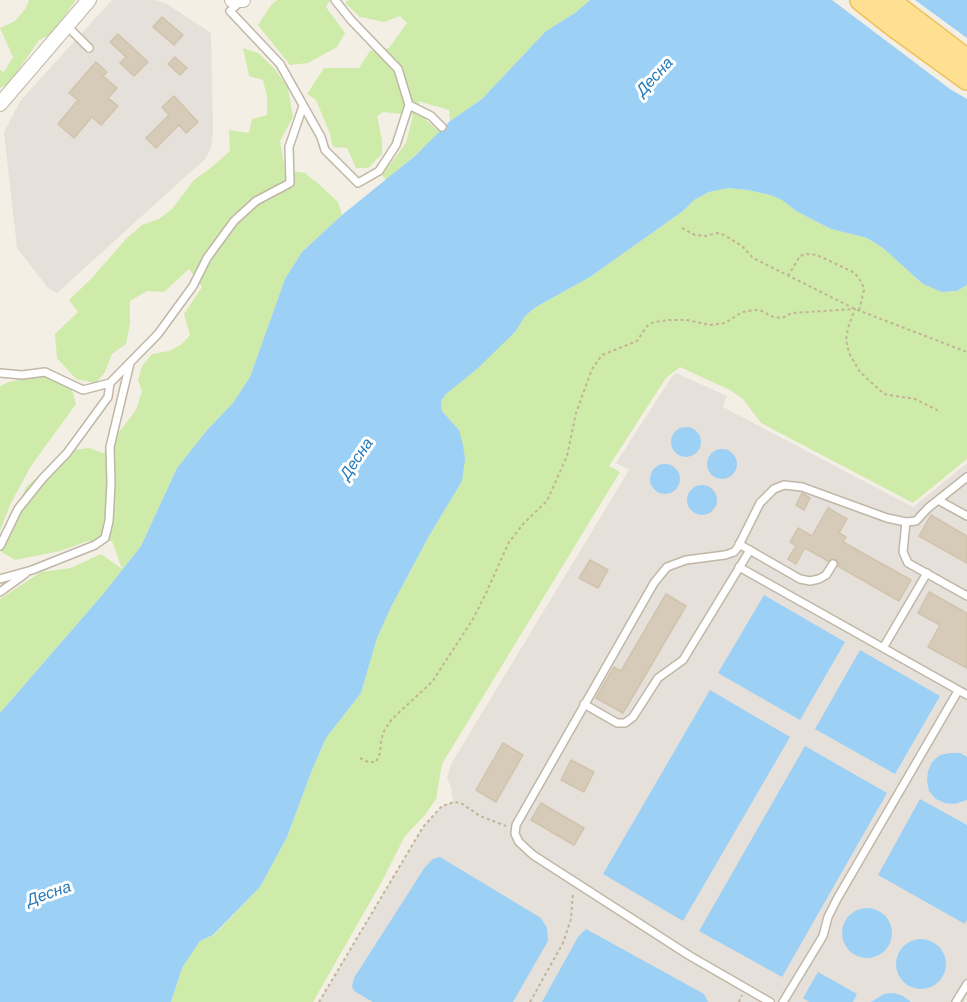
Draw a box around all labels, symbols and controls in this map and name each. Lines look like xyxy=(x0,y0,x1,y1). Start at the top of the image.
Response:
water label: Десна xyxy=(632,54,678,100)
water label: Десна xyxy=(336,435,378,483)
water label: Десна xyxy=(24,877,74,911)

